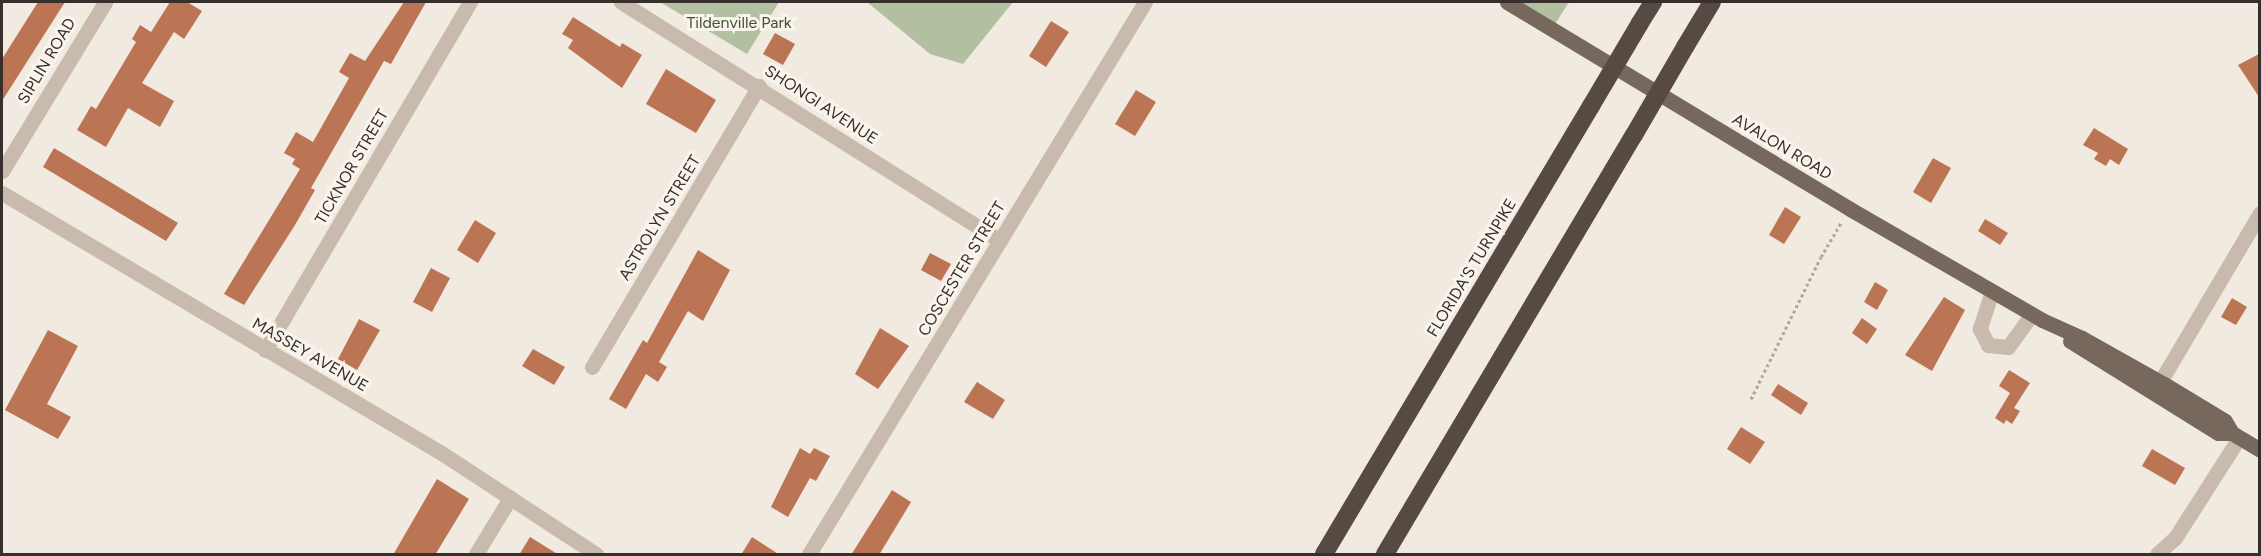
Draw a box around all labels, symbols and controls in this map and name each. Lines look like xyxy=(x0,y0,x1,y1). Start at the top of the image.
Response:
park label: Tildenville Park xyxy=(686,13,792,33)
street label: SIPLIN ROAD xyxy=(14,15,80,107)
street label: SHONGI AVENUE xyxy=(761,61,881,149)
street label: TICKNOR STREET xyxy=(311,106,393,228)
street label: AVALON ROAD xyxy=(1729,110,1835,184)
street label: ASTROLYN STREET xyxy=(615,152,705,284)
street label: FLORIDA'S TURNPIKE xyxy=(1423,195,1521,341)
street label: COSCESTER STREET xyxy=(914,198,1010,340)
street label: MASSEY AVENUE xyxy=(248,314,372,396)

